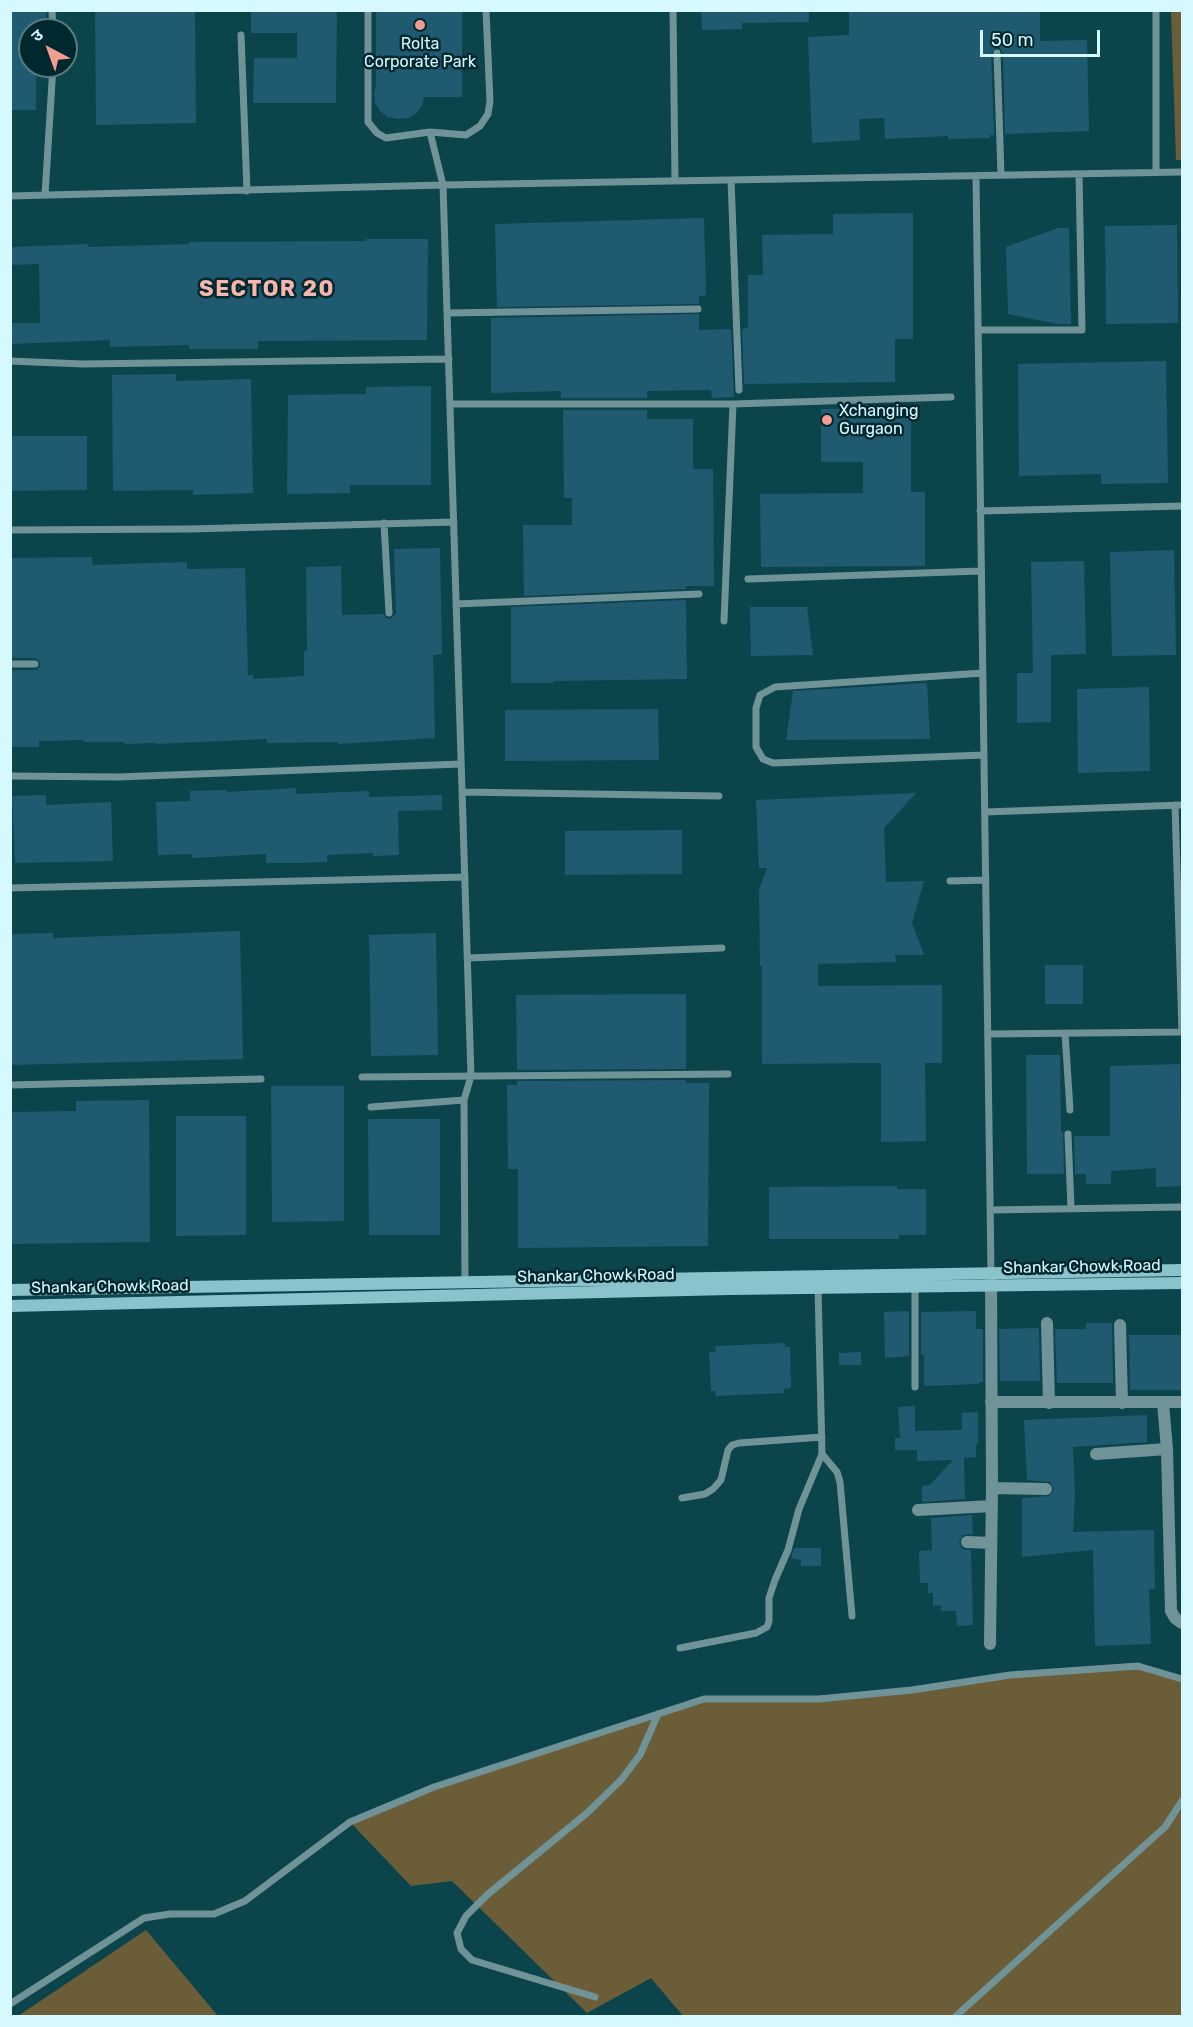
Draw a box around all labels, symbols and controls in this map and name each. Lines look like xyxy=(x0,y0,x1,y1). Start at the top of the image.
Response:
north arrow xyxy=(18,18,78,78)
marker: Rolta Corporate Park xyxy=(413,18,427,32)
scale bar xyxy=(983,18,1103,56)
text: उ xyxy=(27,25,47,46)
text: 50 m xyxy=(991,29,1034,51)
place label: Rolta Corporate Park xyxy=(364,34,476,72)
district label: SECTOR 20 xyxy=(199,277,335,303)
place label: Xchanging Gurgaon xyxy=(839,401,919,439)
marker: Xchanging Gurgaon xyxy=(820,413,834,427)
street label: Shankar Chowk Road xyxy=(1003,1256,1161,1278)
street label: Shankar Chowk Road xyxy=(517,1265,675,1287)
street label: Shankar Chowk Road xyxy=(31,1276,189,1298)

